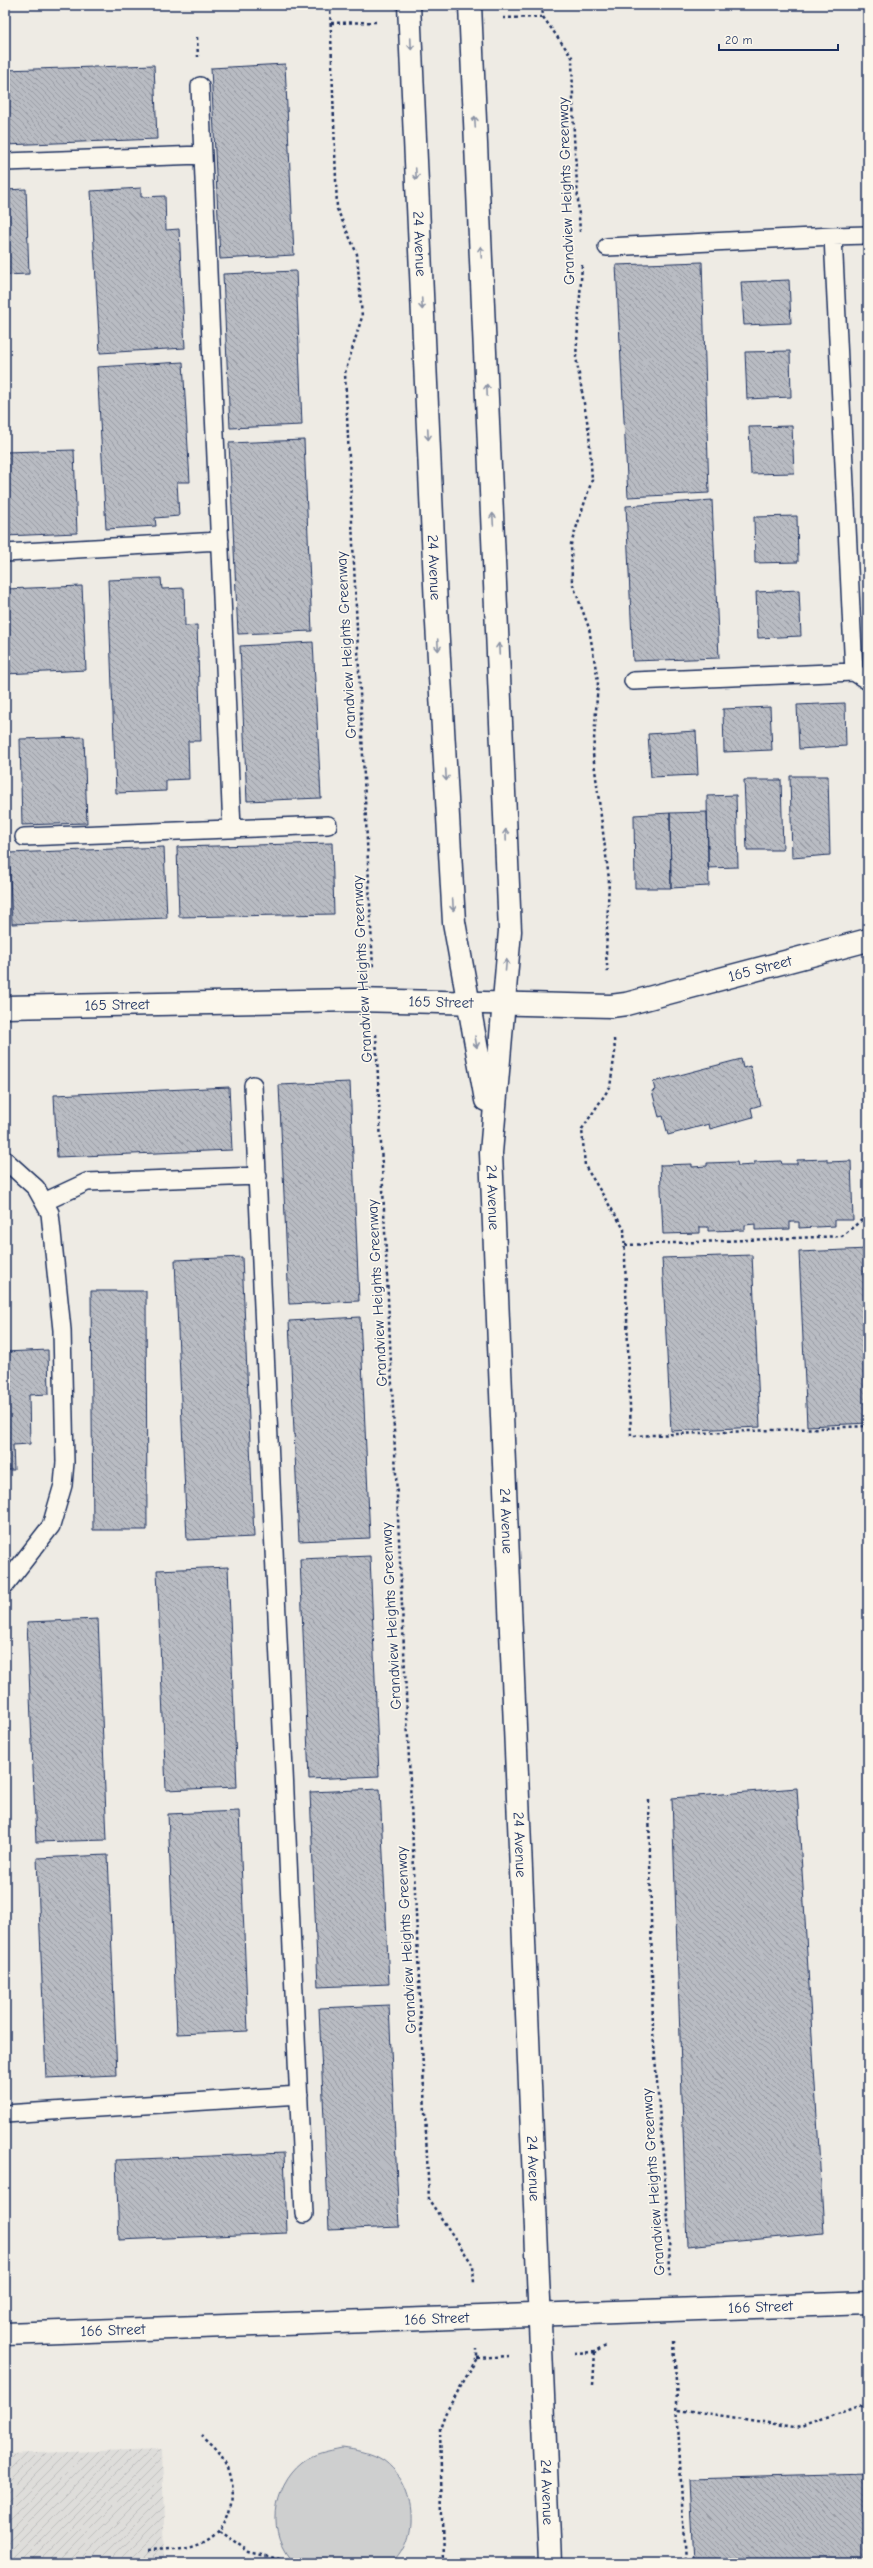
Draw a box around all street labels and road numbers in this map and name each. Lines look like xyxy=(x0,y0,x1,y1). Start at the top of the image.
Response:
street label: Grandview Heights Greenway xyxy=(554,97,578,285)
street label: 24 Avenue xyxy=(409,211,430,277)
street label: 24 Avenue xyxy=(424,534,445,601)
street label: Grandview Heights Greenway xyxy=(332,550,360,739)
street label: Grandview Heights Greenway xyxy=(348,874,376,1063)
street label: 165 Street xyxy=(726,951,794,986)
street label: 165 Street xyxy=(408,992,474,1012)
street label: 165 Street xyxy=(84,995,150,1014)
street label: 24 Avenue xyxy=(482,1164,503,1231)
street label: Grandview Heights Greenway xyxy=(363,1198,391,1387)
street label: 24 Avenue xyxy=(496,1488,517,1555)
street label: Grandview Heights Greenway xyxy=(377,1521,405,1710)
street label: 24 Avenue xyxy=(510,1811,530,1878)
street label: Grandview Heights Greenway xyxy=(392,1845,420,2034)
street label: Grandview Heights Greenway xyxy=(637,2087,669,2276)
street label: 24 Avenue xyxy=(523,2135,544,2202)
street label: 166 Street xyxy=(728,2297,794,2317)
street label: 166 Street xyxy=(404,2308,470,2329)
street label: 166 Street xyxy=(80,2320,146,2340)
street label: 24 Avenue xyxy=(537,2459,557,2526)

